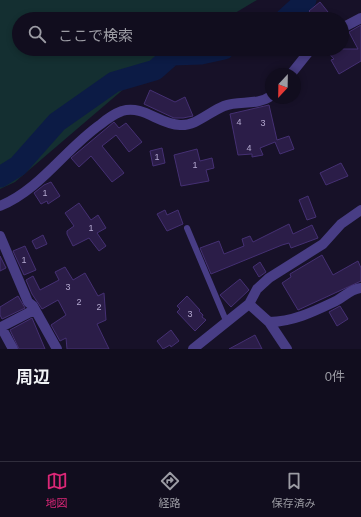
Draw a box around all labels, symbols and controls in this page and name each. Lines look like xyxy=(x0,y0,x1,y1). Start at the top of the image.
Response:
search box xyxy=(12,12,349,56)
icon: search xyxy=(26,23,48,45)
text: ここで検索 xyxy=(58,27,133,44)
north arrow xyxy=(265,68,301,104)
house number: 4 xyxy=(236,117,242,127)
house number: 3 xyxy=(260,118,266,128)
house number: 4 xyxy=(246,143,252,153)
house number: 1 xyxy=(154,152,160,162)
house number: 1 xyxy=(192,160,198,170)
house number: 1 xyxy=(42,188,48,198)
house number: 1 xyxy=(88,223,94,233)
house number: 1 xyxy=(21,255,27,265)
house number: 3 xyxy=(65,282,71,292)
house number: 2 xyxy=(76,297,82,307)
house number: 2 xyxy=(96,302,102,312)
house number: 3 xyxy=(187,309,193,319)
text: 周辺 xyxy=(16,368,50,387)
text: 0件 xyxy=(325,369,345,384)
tab: 地図 xyxy=(46,470,68,510)
tab: 経路 xyxy=(159,470,181,510)
tab: 保存済み xyxy=(272,470,316,510)

